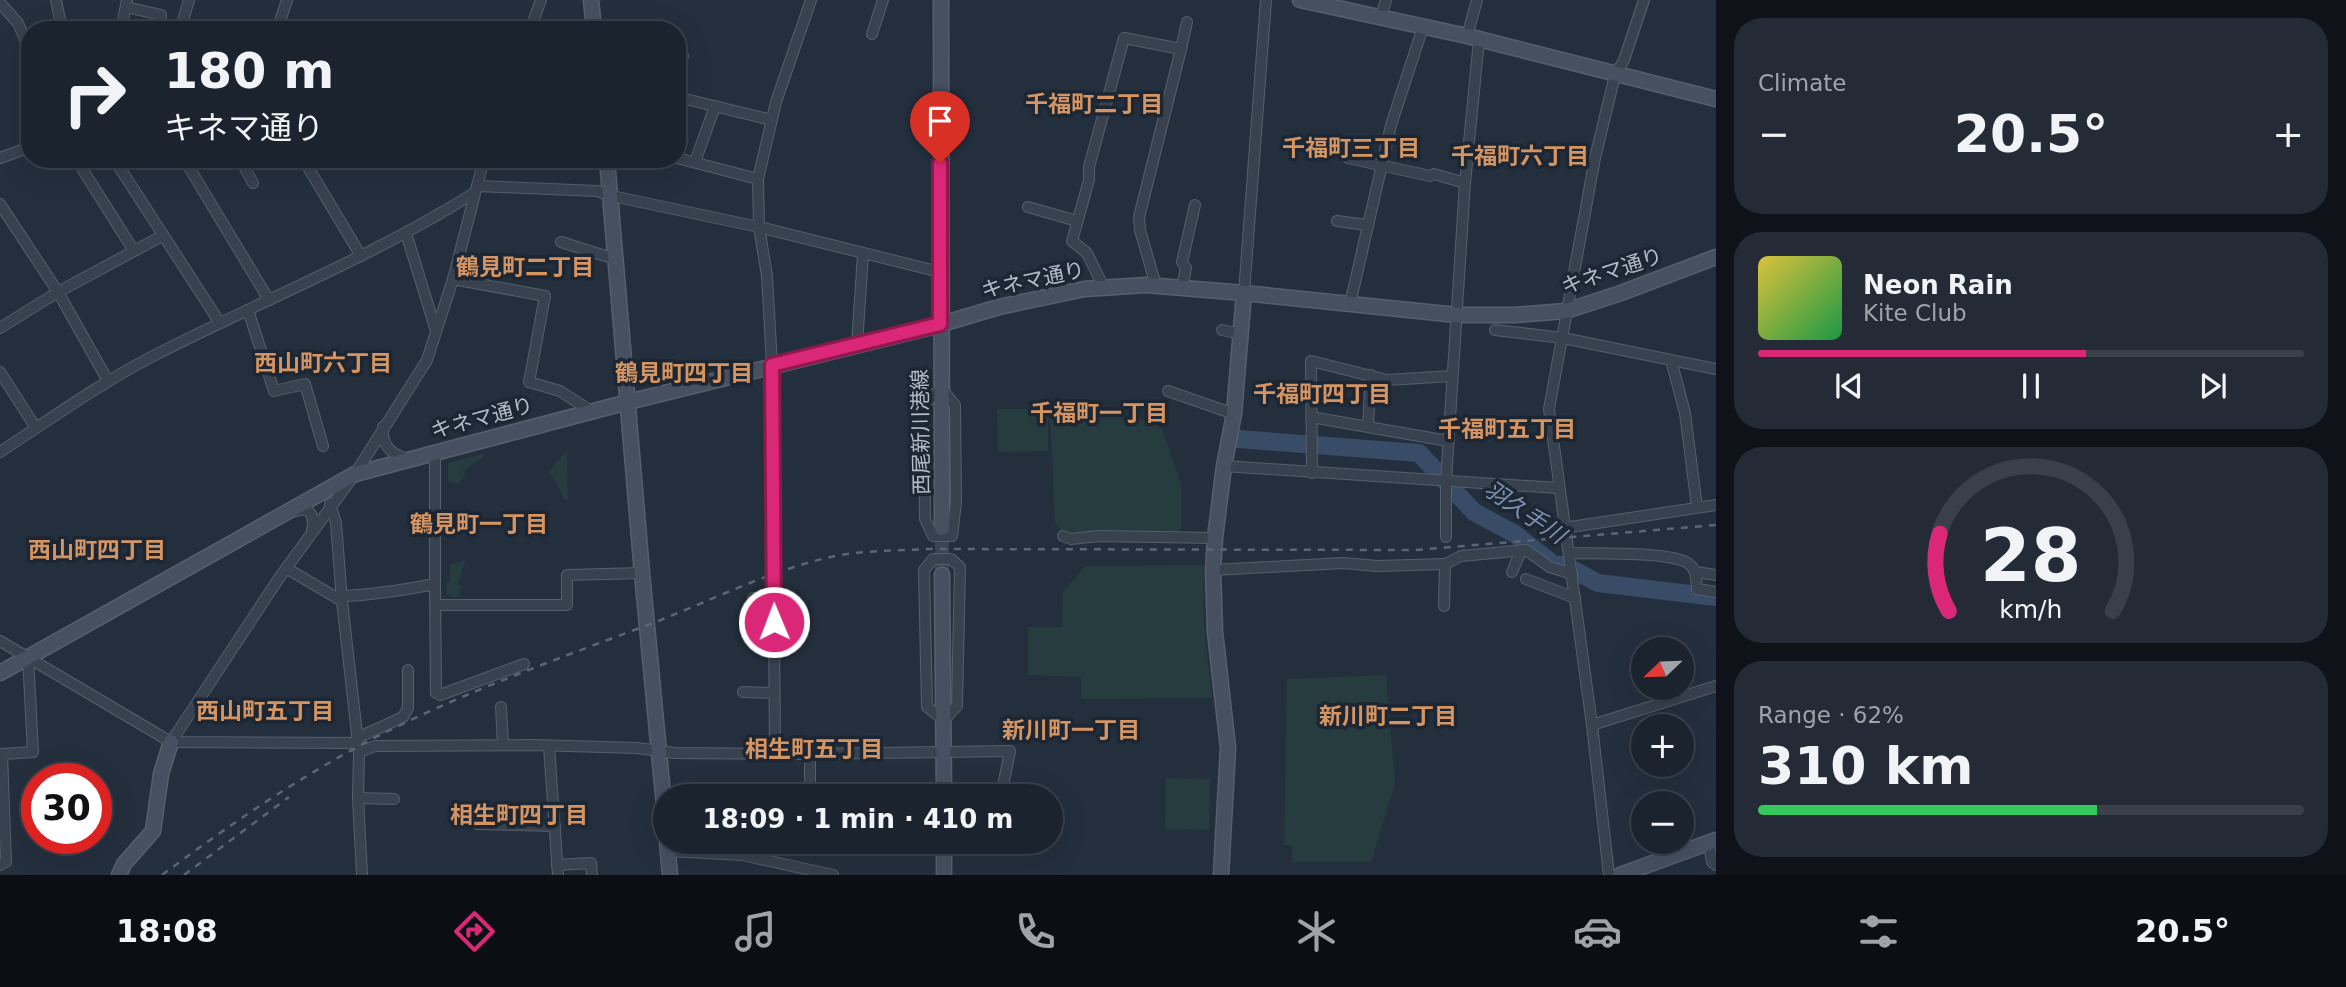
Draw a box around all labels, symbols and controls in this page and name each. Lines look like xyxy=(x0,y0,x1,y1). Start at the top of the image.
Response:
text: 180 m xyxy=(164,43,334,100)
icon: right xyxy=(49,49,140,140)
text: Climate xyxy=(1758,70,1847,96)
pin xyxy=(910,91,970,163)
district label: 千福町二丁目 xyxy=(1025,91,1163,117)
icon: arrive xyxy=(921,102,959,140)
text: 20.5° xyxy=(1954,104,2108,164)
text: キネマ通り xyxy=(164,109,324,147)
text: − xyxy=(1758,112,1790,156)
text: + xyxy=(2272,112,2304,156)
district label: 千福町三丁目 xyxy=(1282,135,1420,161)
district label: 千福町六丁目 xyxy=(1451,143,1589,169)
street label: キネマ通り xyxy=(1558,243,1666,299)
district label: 鶴見町二丁目 xyxy=(456,254,594,280)
street label: キネマ通り xyxy=(979,257,1087,303)
text: Neon Rain xyxy=(1863,270,2013,300)
text: Kite Club xyxy=(1863,300,1967,326)
district label: 西山町六丁目 xyxy=(254,350,392,376)
district label: 鶴見町四丁目 xyxy=(615,360,753,386)
icon: previous xyxy=(1830,367,1868,405)
icon: pause xyxy=(2012,367,2050,405)
icon: next xyxy=(2194,367,2232,405)
street label: 西尾新川港線 xyxy=(908,369,934,495)
district label: 千福町四丁目 xyxy=(1253,381,1391,407)
street label: キネマ通り xyxy=(428,393,536,443)
district label: 千福町一丁目 xyxy=(1030,400,1168,426)
district label: 千福町五丁目 xyxy=(1438,416,1576,442)
water label: 羽久手川 xyxy=(1480,475,1573,550)
district label: 鶴見町一丁目 xyxy=(410,511,548,537)
text: 28 xyxy=(1980,513,2082,598)
district label: 西山町四丁目 xyxy=(28,537,166,563)
position arrow xyxy=(737,585,811,659)
text: km/h xyxy=(1999,594,2063,623)
north arrow xyxy=(1631,637,1694,700)
map controls xyxy=(1631,637,1694,854)
district label: 西山町五丁目 xyxy=(196,698,334,724)
text: Range · 62% xyxy=(1758,702,1904,728)
district label: 新川町二丁目 xyxy=(1319,703,1457,729)
button: + xyxy=(1631,714,1694,777)
district label: 新川町一丁目 xyxy=(1002,717,1140,743)
district label: 相生町五丁目 xyxy=(745,736,883,762)
text: 310 km xyxy=(1758,736,1973,796)
speed limit sign: 30 xyxy=(21,763,112,854)
button: − xyxy=(1631,791,1694,854)
district label: 相生町四丁目 xyxy=(450,802,588,828)
text: 18:09 · 1 min · 410 m xyxy=(703,804,1013,834)
icon: directions xyxy=(450,907,499,956)
icon: music xyxy=(731,907,780,956)
icon: phone xyxy=(1011,907,1060,956)
icon: climate xyxy=(1292,907,1341,956)
icon: car xyxy=(1573,907,1622,956)
icon: filters xyxy=(1854,907,1903,956)
text: 18:08 xyxy=(116,912,218,950)
text: 20.5° xyxy=(2135,912,2230,950)

